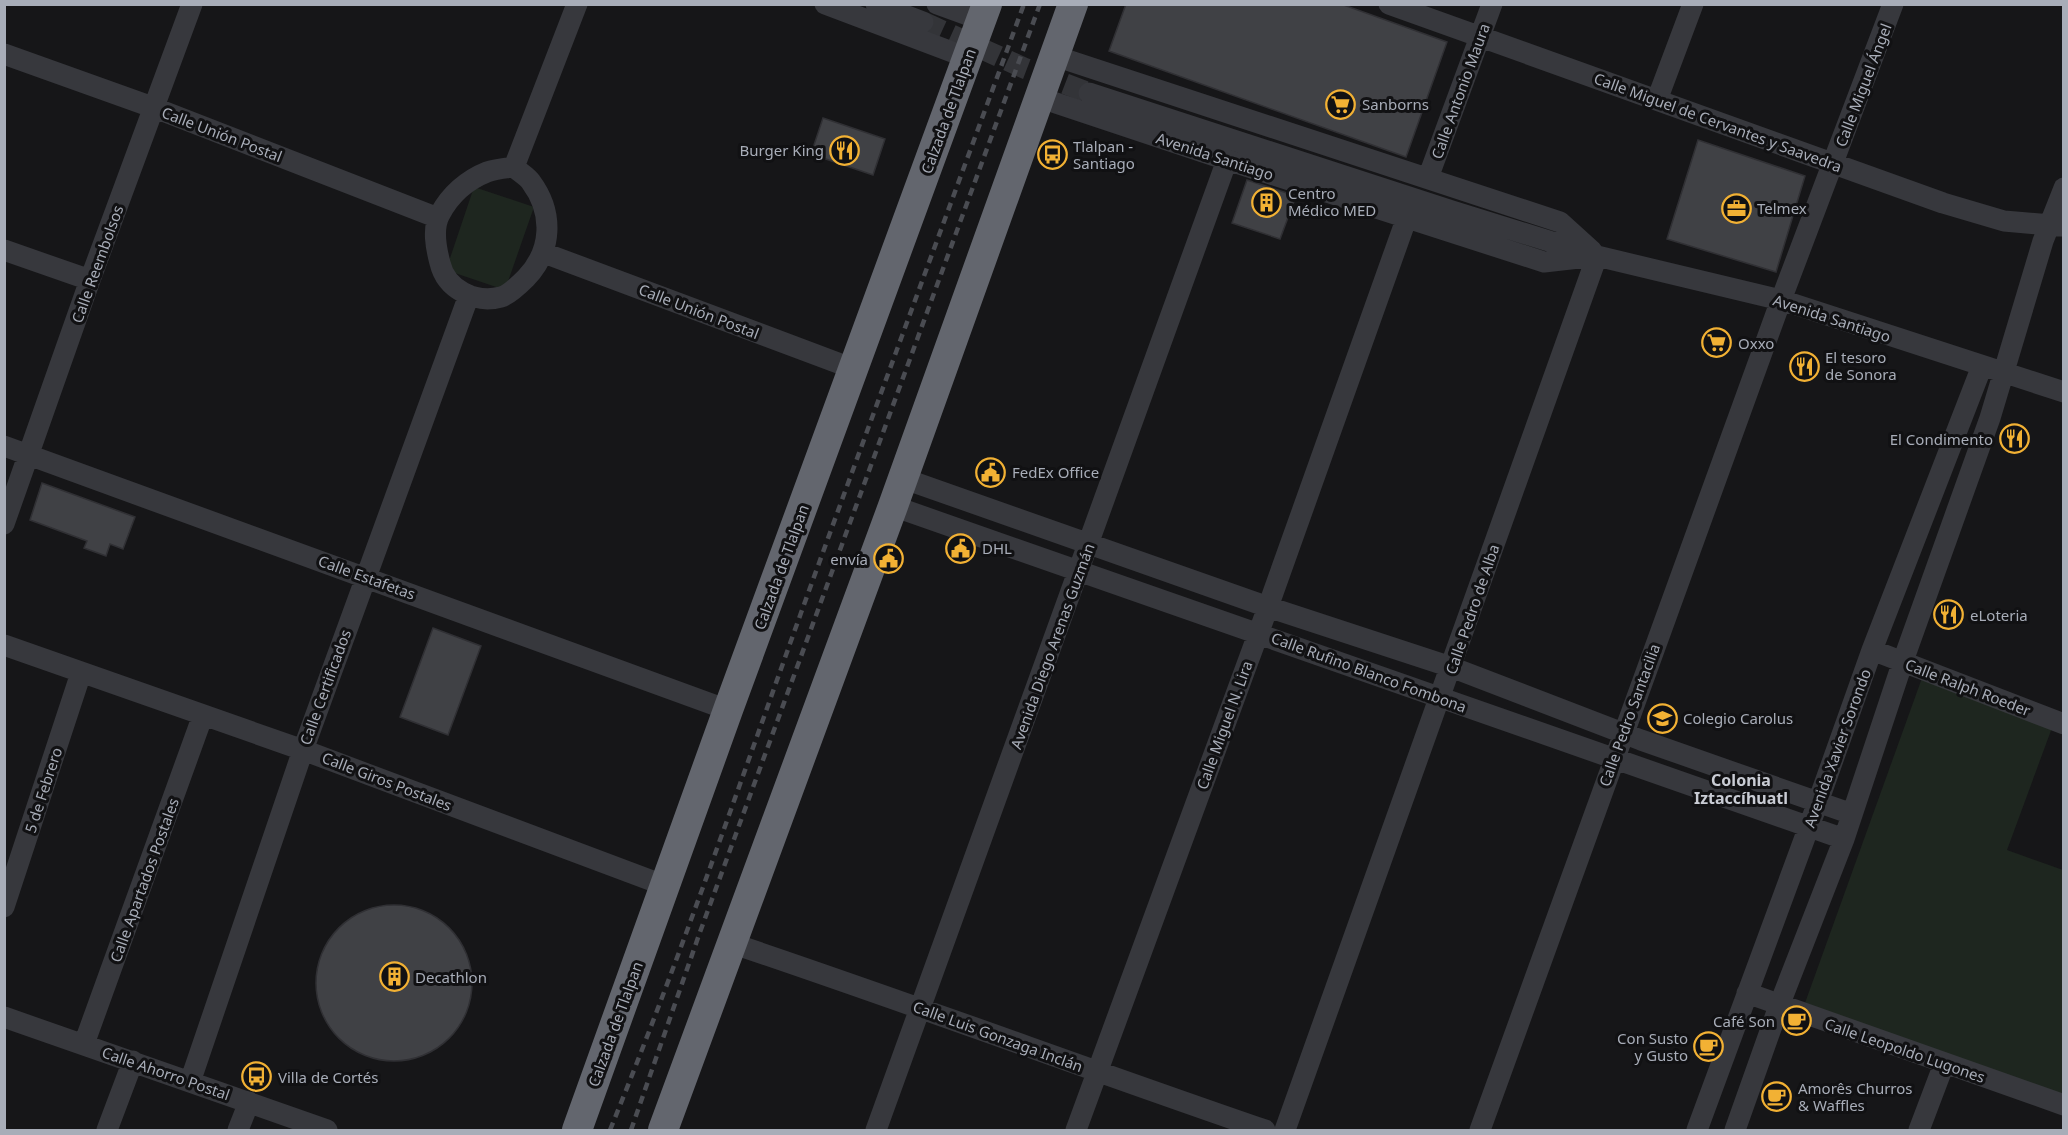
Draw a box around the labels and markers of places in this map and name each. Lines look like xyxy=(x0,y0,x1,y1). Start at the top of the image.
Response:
supermarket icon: Sanborns xyxy=(1325,88,1357,120)
place label: Sanborns xyxy=(1362,94,1429,114)
restaurant icon: Burger King xyxy=(829,134,861,166)
place label: Tlalpan - Santiago xyxy=(1073,136,1135,173)
bus stop icon: Tlalpan - Santiago xyxy=(1036,139,1068,171)
place label: Burger King xyxy=(740,140,824,160)
place label: Centro Médico MED xyxy=(1288,183,1376,220)
building icon: Centro Médico MED xyxy=(1251,186,1283,218)
office icon: Telmex xyxy=(1720,192,1752,224)
place label: Telmex xyxy=(1757,198,1807,218)
supermarket icon: Oxxo xyxy=(1701,327,1733,359)
place label: Oxxo xyxy=(1738,333,1774,353)
place label: El tesoro de Sonora xyxy=(1825,347,1897,384)
restaurant icon: El tesoro de Sonora xyxy=(1788,350,1820,382)
restaurant icon: El Condimento xyxy=(1998,423,2030,455)
place label: El Condimento xyxy=(1890,429,1993,449)
public building icon: FedEx Office xyxy=(975,456,1007,488)
place label: FedEx Office xyxy=(1012,462,1099,482)
public building icon: DHL xyxy=(945,532,977,564)
place label: DHL xyxy=(982,538,1012,558)
public building icon: envía xyxy=(873,543,905,575)
place label: envía xyxy=(830,549,868,569)
restaurant icon: eLoteria xyxy=(1933,599,1965,631)
place label: eLoteria xyxy=(1970,605,2028,625)
school or university icon: Colegio Carolus xyxy=(1646,702,1678,734)
place label: Colegio Carolus xyxy=(1683,708,1793,728)
building icon: Decathlon xyxy=(378,961,410,993)
place label: Decathlon xyxy=(415,967,487,987)
cafe icon: Café Son xyxy=(1780,1005,1812,1037)
place label: Café Son xyxy=(1713,1011,1775,1031)
place label: Con Susto y Gusto xyxy=(1617,1028,1688,1065)
cafe icon: Con Susto y Gusto xyxy=(1693,1031,1725,1063)
bus stop icon: Villa de Cortés xyxy=(241,1061,273,1093)
place label: Villa de Cortés xyxy=(278,1067,378,1087)
place label: Amorês Churros & Waffles xyxy=(1798,1078,1913,1115)
cafe icon: Amorês Churros & Waffles xyxy=(1761,1081,1793,1113)

